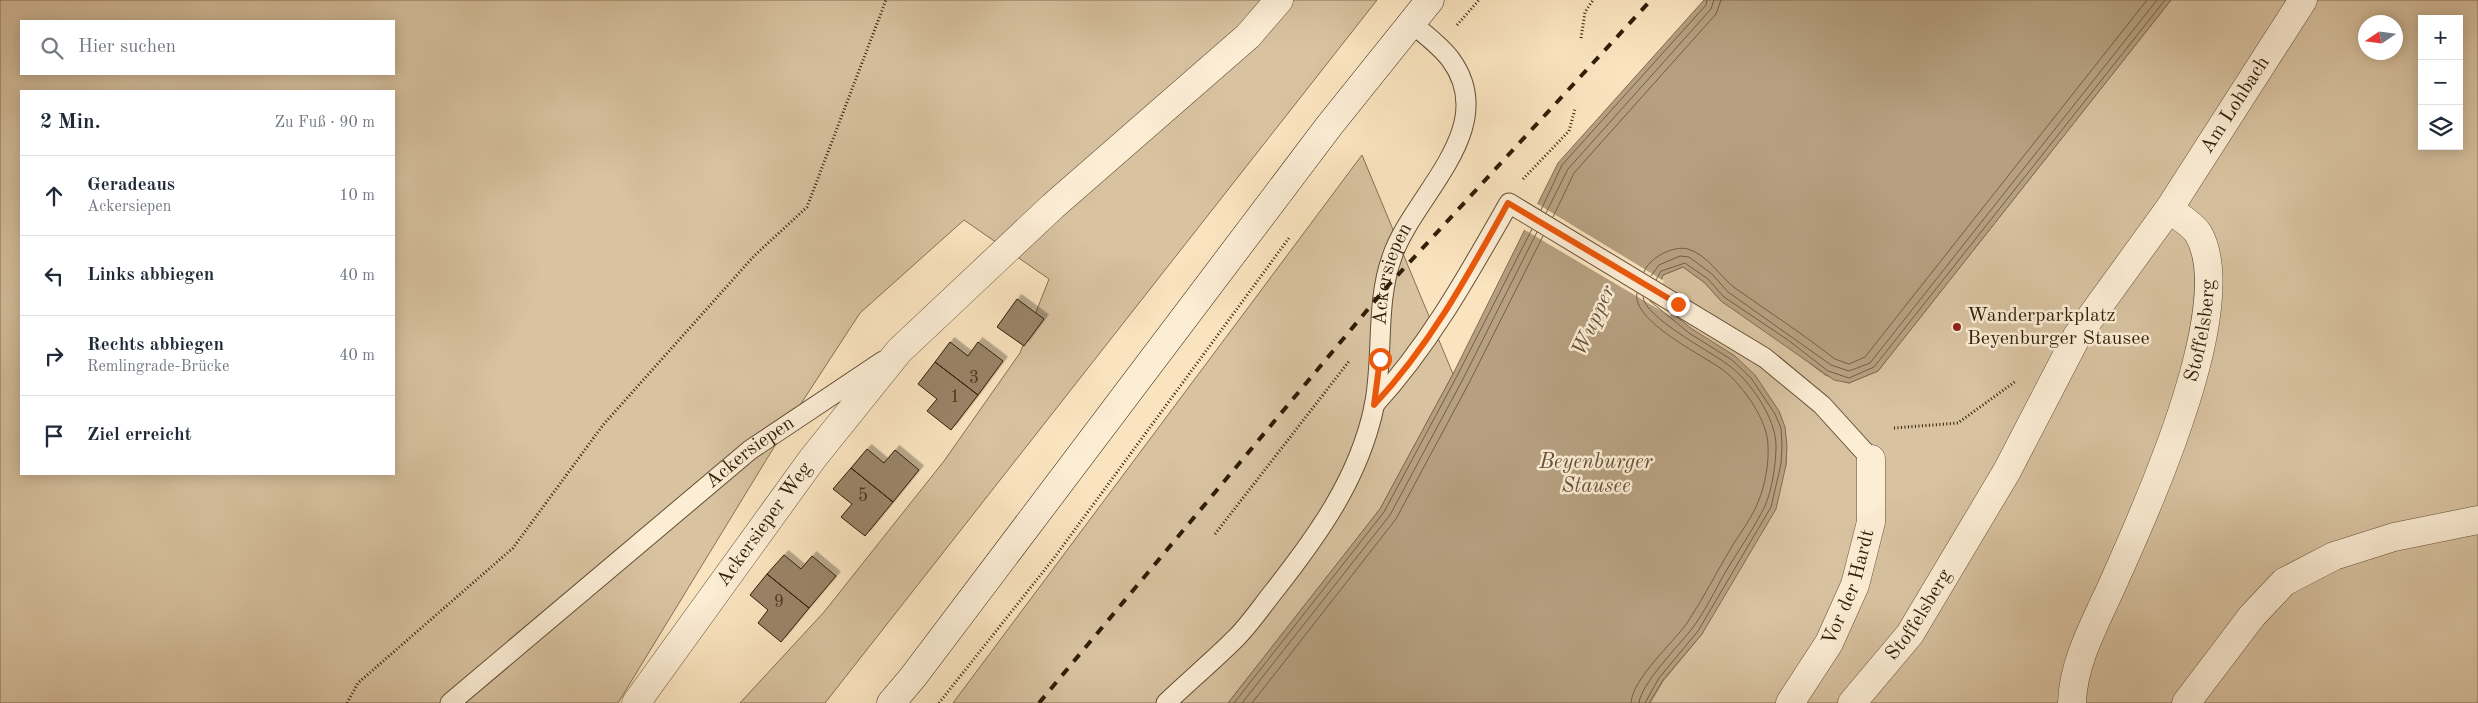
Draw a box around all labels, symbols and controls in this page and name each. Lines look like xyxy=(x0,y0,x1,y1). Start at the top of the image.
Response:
north arrow xyxy=(2358,15,2403,60)
map controls xyxy=(2418,15,2463,150)
button: + xyxy=(2418,15,2463,60)
search box xyxy=(20,20,395,75)
icon: search xyxy=(38,34,66,62)
text: Hier suchen xyxy=(78,38,176,57)
street label: Am Lohbach xyxy=(2197,53,2274,157)
button: − xyxy=(2418,60,2463,105)
button: layers xyxy=(2418,105,2463,150)
text: 2 Min. xyxy=(40,112,101,133)
text: Zu Fuß · 90 m xyxy=(275,115,375,131)
text: Geradeaus xyxy=(87,176,175,195)
icon: ahead xyxy=(40,182,68,210)
text: 10 m xyxy=(339,188,375,204)
text: Ackersiepen xyxy=(87,199,171,215)
street label: Ackersiepen xyxy=(1371,220,1416,326)
icon: left xyxy=(40,262,68,290)
text: Links abbiegen xyxy=(87,266,214,285)
text: 40 m xyxy=(339,268,375,284)
street label: Stoffelsberg xyxy=(2182,279,2219,384)
water label: Wupper xyxy=(1569,282,1620,359)
route end xyxy=(1667,293,1690,316)
place label: Wanderparkplatz Beyenburger Stausee xyxy=(1967,306,2150,349)
marker: Wanderparkplatz Beyenburger Stausee xyxy=(1951,321,1963,333)
text: Rechts abbiegen xyxy=(87,336,224,355)
icon: right xyxy=(40,342,68,370)
text: 40 m xyxy=(339,348,375,364)
route start xyxy=(1369,348,1392,371)
text: Remlingrade-Brücke xyxy=(87,359,229,375)
house number: 3 xyxy=(969,369,979,387)
house number: 1 xyxy=(950,388,960,406)
street label: Ackersiepen xyxy=(702,413,798,493)
icon: arrive xyxy=(40,422,68,450)
text: Ziel erreicht xyxy=(87,426,192,445)
water label: Beyenburger Stausee xyxy=(1538,452,1654,497)
street label: Ackersieper Weg xyxy=(713,459,816,591)
house number: 5 xyxy=(858,487,868,505)
street label: Vor der Hardt xyxy=(1819,527,1879,649)
street label: Stoffelsberg xyxy=(1882,566,1956,664)
house number: 9 xyxy=(774,593,784,611)

